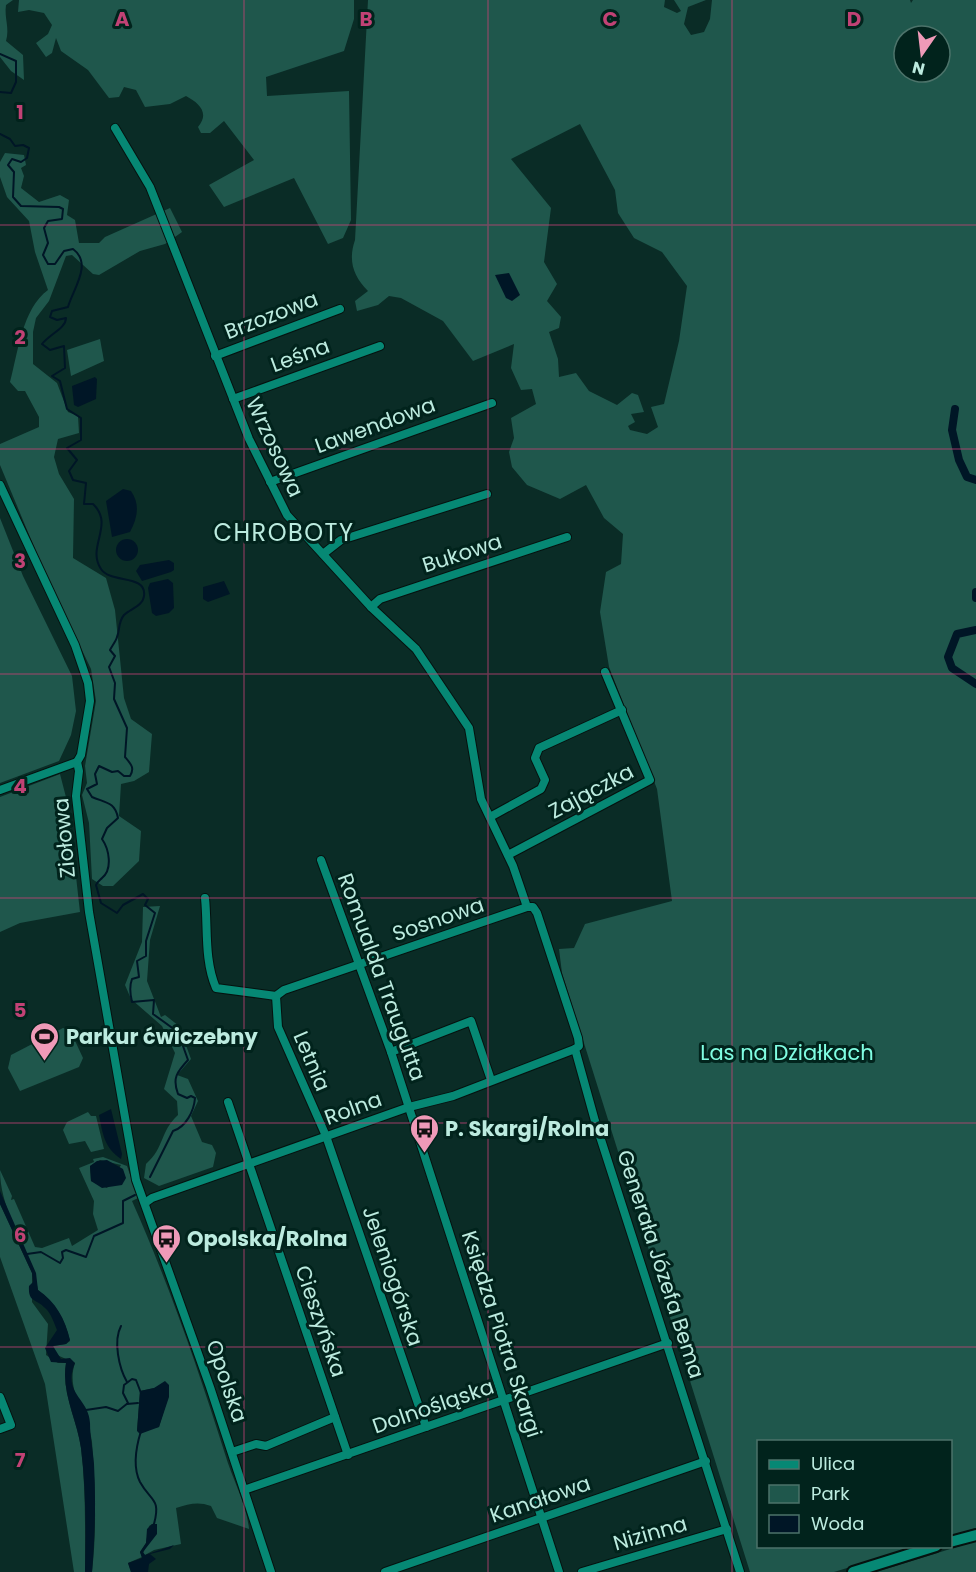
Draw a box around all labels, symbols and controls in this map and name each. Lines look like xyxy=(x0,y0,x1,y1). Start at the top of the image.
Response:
text: A xyxy=(115,5,130,33)
text: B xyxy=(359,5,373,33)
text: C xyxy=(602,5,618,33)
text: D xyxy=(847,5,861,33)
north arrow xyxy=(892,24,952,84)
text: N xyxy=(910,55,927,81)
text: 1 xyxy=(16,98,24,126)
street label: Brzozowa xyxy=(220,284,322,346)
text: 2 xyxy=(14,323,26,351)
street label: Leśna xyxy=(267,331,333,379)
street label: Lawendowa xyxy=(311,390,439,460)
street label: Wrzosowa xyxy=(239,392,311,502)
district label: CHROBOTY xyxy=(213,516,355,549)
street label: Bukowa xyxy=(419,527,505,579)
text: 3 xyxy=(14,547,26,575)
street label: Zajączka xyxy=(543,757,639,825)
text: 4 xyxy=(13,772,27,800)
street label: Ziołowa xyxy=(46,797,82,879)
street label: Romualda Traugutta xyxy=(331,869,433,1085)
street label: Sosnowa xyxy=(388,890,488,948)
text: 5 xyxy=(14,996,27,1024)
sports icon: Parkur ćwiczebny xyxy=(29,1020,61,1062)
place label: Parkur ćwiczebny xyxy=(66,1022,258,1051)
street label: Letnia xyxy=(286,1027,338,1095)
park label: Las na Działkach xyxy=(700,1038,874,1067)
street label: Rolna xyxy=(320,1084,386,1132)
bus stop icon: P. Skargi/Rolna xyxy=(408,1112,440,1154)
place label: P. Skargi/Rolna xyxy=(445,1114,609,1143)
street label: Generała Józefa Bema xyxy=(610,1146,712,1382)
street label: Jeleniogórska xyxy=(356,1202,430,1350)
text: 6 xyxy=(14,1221,26,1249)
bus stop icon: Opolska/Rolna xyxy=(150,1222,182,1264)
place label: Opolska/Rolna xyxy=(187,1224,347,1253)
street label: Księdza Piotra Skargi xyxy=(455,1227,549,1441)
street label: Cieszyńska xyxy=(288,1261,354,1381)
street label: Opolska xyxy=(199,1336,255,1426)
street label: Dolnośląska xyxy=(368,1372,498,1440)
legend xyxy=(757,1440,952,1548)
text: 7 xyxy=(15,1446,26,1474)
text: Ulica xyxy=(811,1451,855,1476)
street label: Kanałowa xyxy=(486,1468,594,1530)
text: Park xyxy=(811,1481,850,1506)
street label: Nizinna xyxy=(610,1509,690,1557)
text: Woda xyxy=(811,1511,864,1536)

